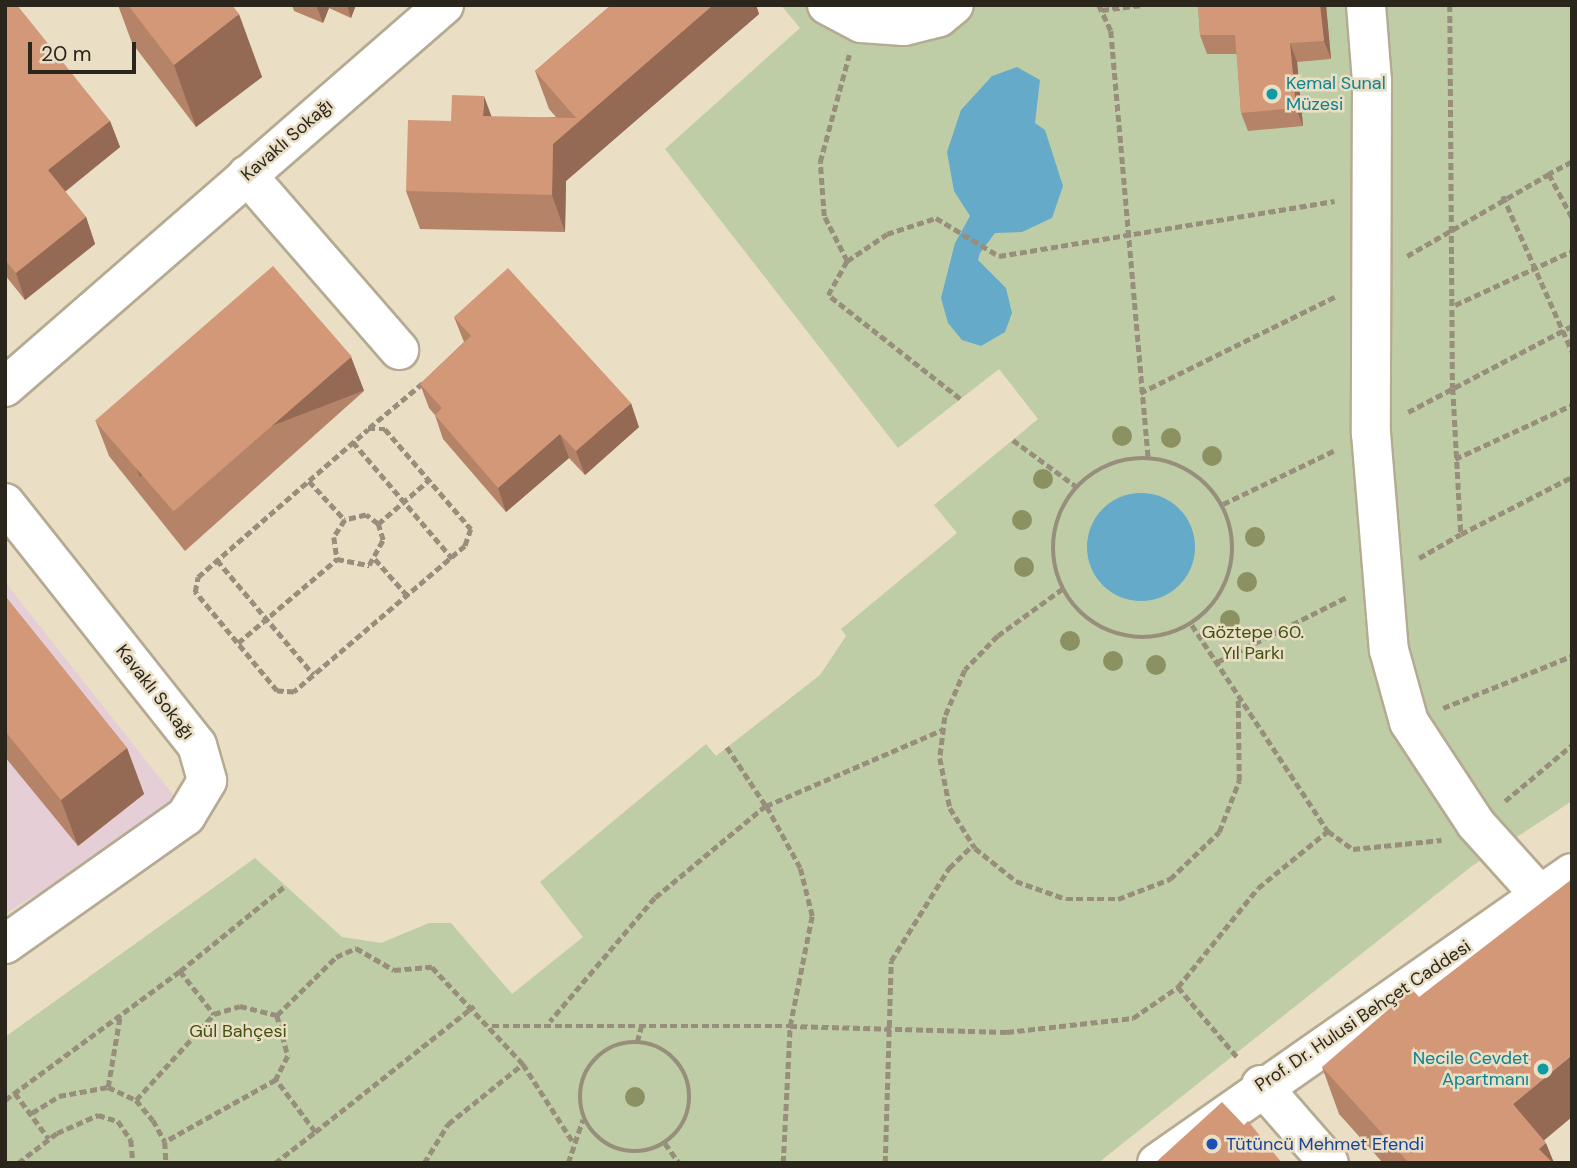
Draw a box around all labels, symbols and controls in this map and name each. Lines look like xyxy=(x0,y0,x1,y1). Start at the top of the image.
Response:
scale bar xyxy=(32,28,140,72)
text: 20 m xyxy=(41,40,92,68)
place label: Kemal Sunal Müzesi xyxy=(1286,73,1386,116)
marker: Kemal Sunal Müzesi xyxy=(1264,86,1280,102)
street label: Kavaklı Sokağı xyxy=(237,94,337,186)
park label: Göztepe 60. Yıl Parkı xyxy=(1202,622,1304,664)
street label: Kavaklı Sokağı xyxy=(111,640,199,744)
street label: Prof. Dr. Hulusi Behçet Caddesi xyxy=(1251,936,1475,1096)
park label: Gül Bahçesi xyxy=(189,1020,287,1042)
place label: Necile Cevdet Apartmanı xyxy=(1413,1048,1529,1090)
marker: Necile Cevdet Apartmanı xyxy=(1535,1061,1551,1077)
place label: Tütüncü Mehmet Efendi xyxy=(1226,1133,1424,1155)
marker: Tütüncü Mehmet Efendi xyxy=(1204,1136,1220,1152)

